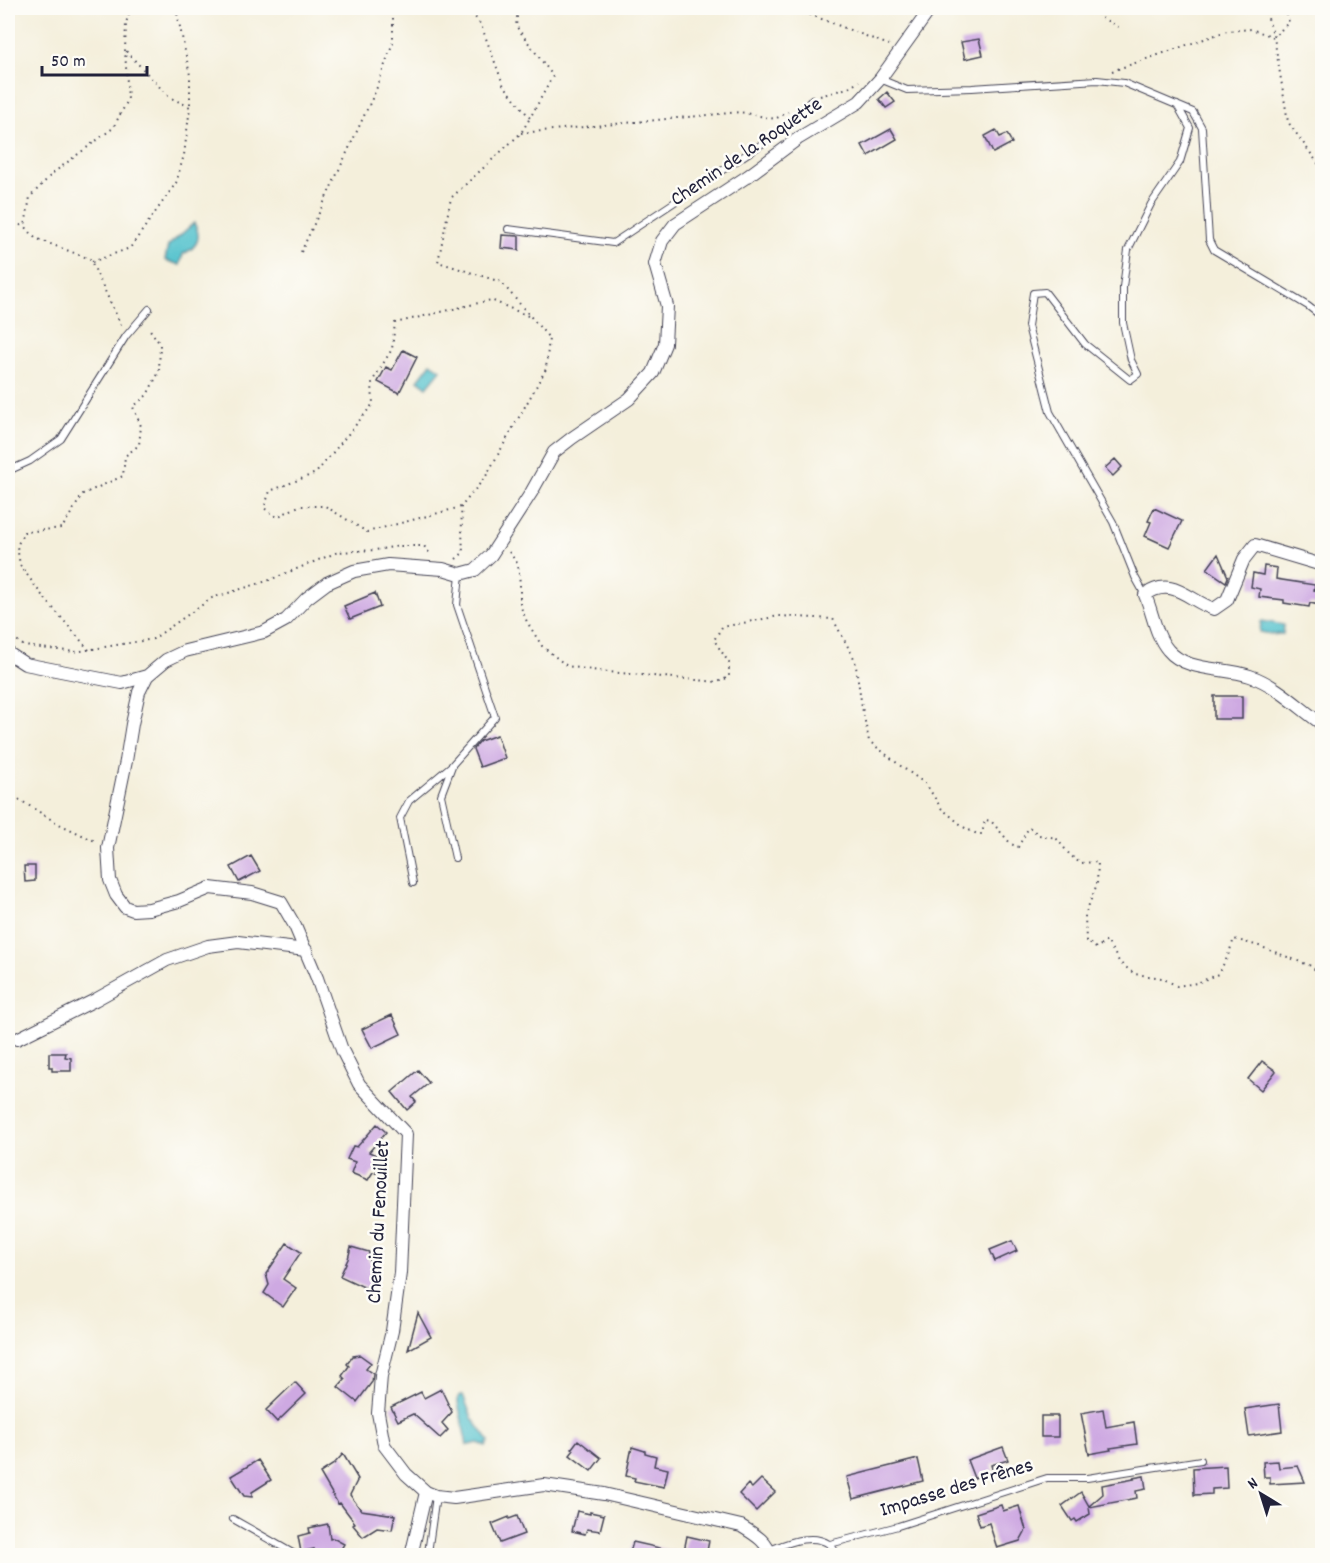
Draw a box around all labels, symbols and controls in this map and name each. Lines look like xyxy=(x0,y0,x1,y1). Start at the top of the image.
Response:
scale bar xyxy=(42,39,147,77)
text: 50 m xyxy=(51,50,86,75)
street label: Chemin de la Roquette xyxy=(665,91,829,215)
street label: Chemin du Fenouillet xyxy=(361,1139,399,1304)
street label: Impasse des Frênes xyxy=(877,1451,1037,1527)
north arrow xyxy=(1231,1464,1291,1524)
text: N xyxy=(1243,1473,1264,1496)

